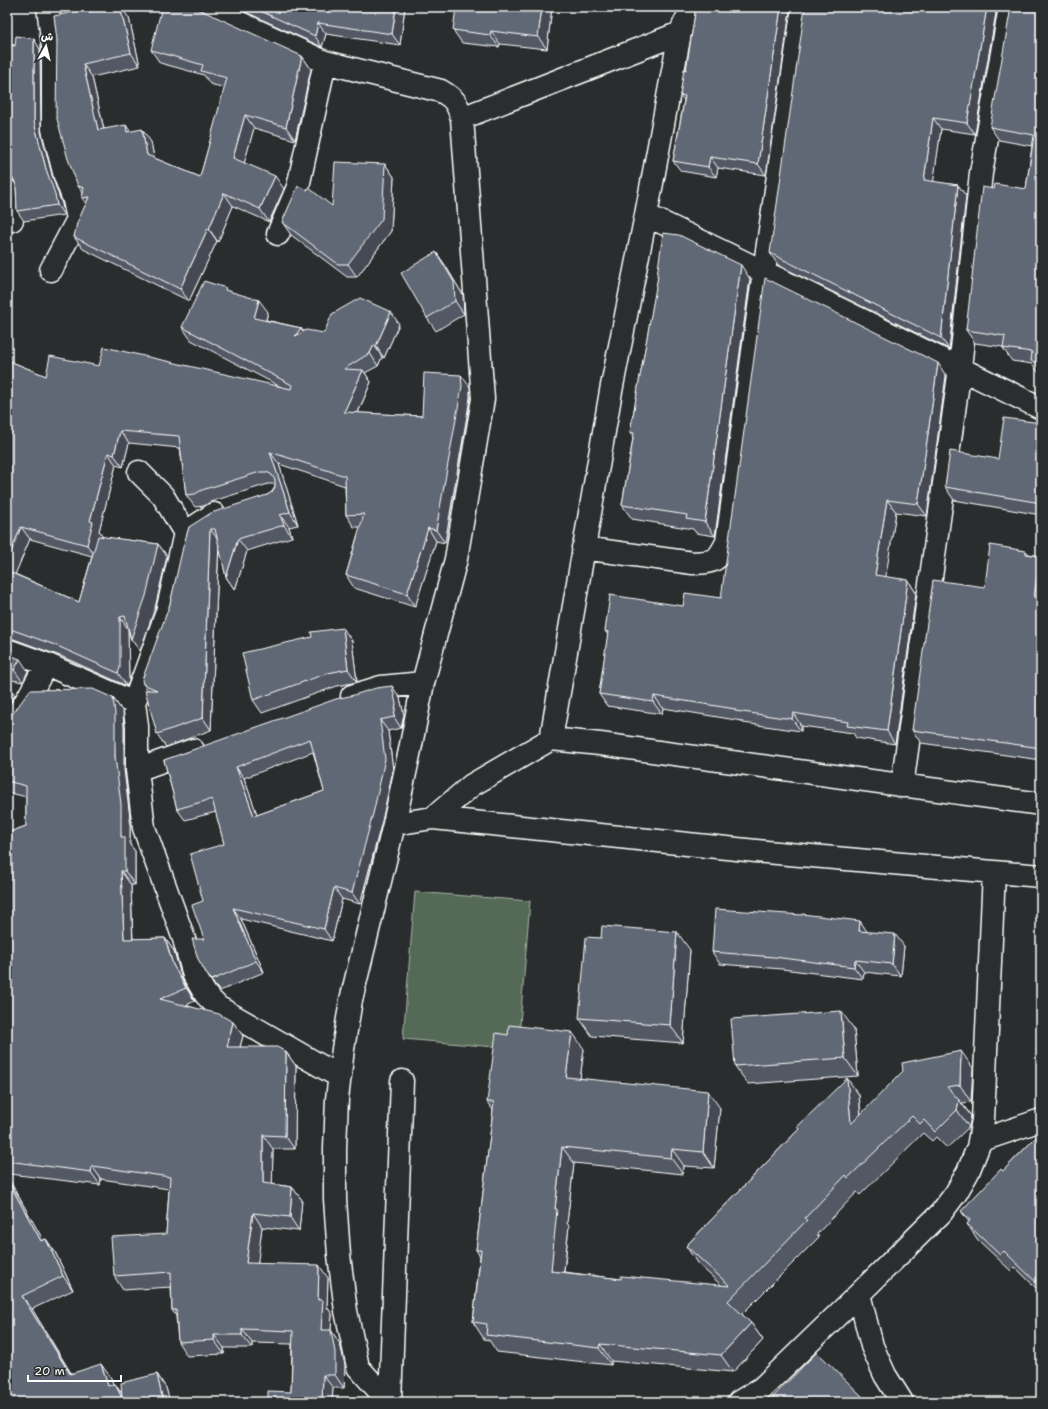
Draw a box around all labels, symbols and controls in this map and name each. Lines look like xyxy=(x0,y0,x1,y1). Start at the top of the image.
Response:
north arrow xyxy=(26,26,66,66)
text: ش xyxy=(40,28,54,45)
scale bar xyxy=(28,1357,121,1383)
text: 20 m xyxy=(34,1363,65,1379)

